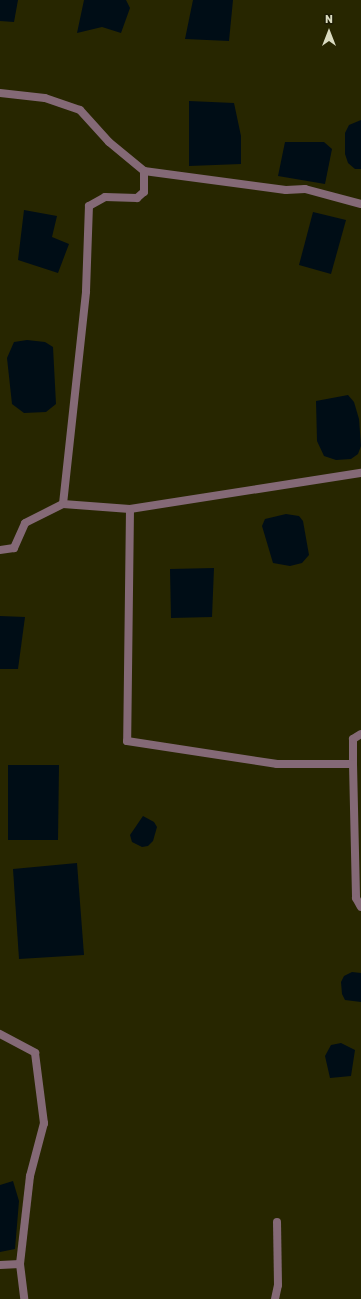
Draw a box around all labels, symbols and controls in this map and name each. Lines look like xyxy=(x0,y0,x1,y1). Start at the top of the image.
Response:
north arrow xyxy=(309,12,349,52)
text: N xyxy=(325,13,333,26)

